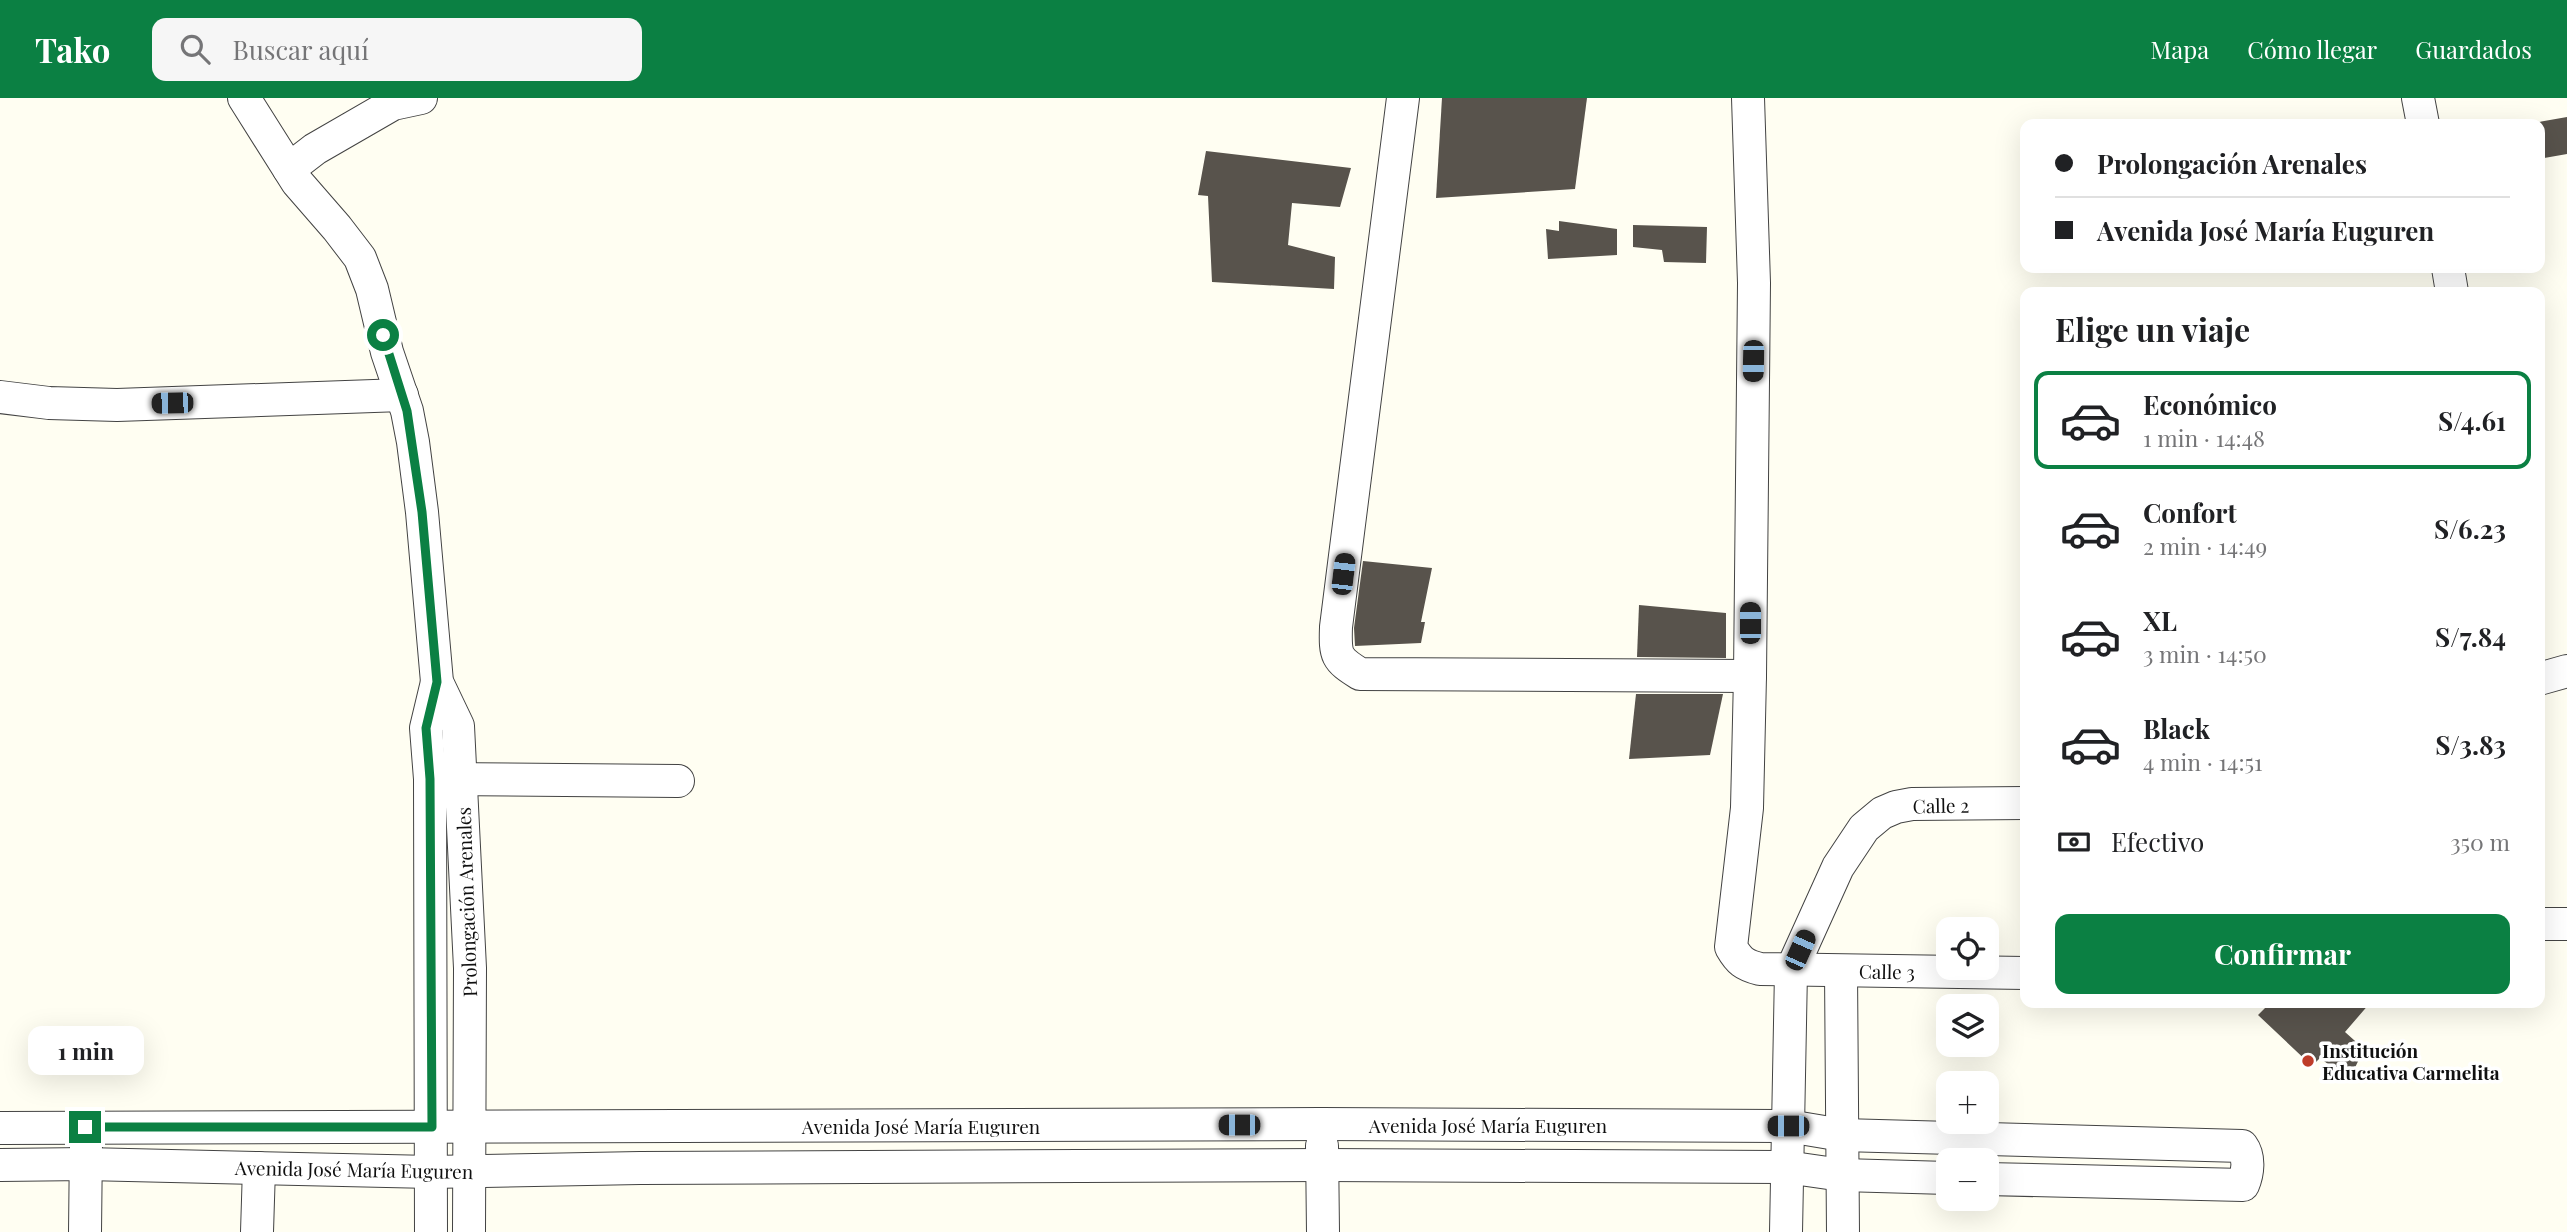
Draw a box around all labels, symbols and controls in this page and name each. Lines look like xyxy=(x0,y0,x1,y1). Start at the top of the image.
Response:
search box xyxy=(152,18,642,81)
text: Tako xyxy=(35,27,110,71)
icon: search xyxy=(176,30,214,68)
text: Buscar aquí xyxy=(232,32,369,67)
text: Mapa xyxy=(2151,33,2209,65)
text: Cómo llegar xyxy=(2247,33,2377,65)
text: Guardados xyxy=(2415,33,2532,65)
text: Prolongación Arenales xyxy=(2097,146,2367,181)
text: Avenida José María Euguren xyxy=(2097,213,2434,248)
text: Elige un viaje xyxy=(2055,307,2250,350)
route start xyxy=(367,319,399,351)
car xyxy=(1743,340,1764,382)
text: Económico xyxy=(2143,387,2277,422)
icon: car xyxy=(2059,389,2122,452)
car xyxy=(151,392,194,414)
text: S/4.61 xyxy=(2438,403,2506,438)
text: 1 min · 14:48 xyxy=(2143,422,2265,453)
text: Confort xyxy=(2143,495,2237,530)
icon: car xyxy=(2059,497,2122,560)
text: S/6.23 xyxy=(2434,511,2506,546)
text: 2 min · 14:49 xyxy=(2143,530,2267,561)
car xyxy=(1331,552,1356,596)
car xyxy=(1740,602,1761,644)
text: XL xyxy=(2143,603,2177,638)
icon: car xyxy=(2059,605,2122,668)
text: S/7.84 xyxy=(2435,619,2506,654)
text: 3 min · 14:50 xyxy=(2143,638,2267,669)
text: Black xyxy=(2143,711,2210,746)
icon: car xyxy=(2059,713,2122,776)
text: S/3.83 xyxy=(2435,727,2506,762)
text: 4 min · 14:51 xyxy=(2143,746,2263,777)
street label: Calle 2 xyxy=(1912,792,1970,818)
street label: Prolongación Arenales xyxy=(450,807,482,997)
icon: cash xyxy=(2055,823,2093,861)
text: Efectivo xyxy=(2111,824,2204,859)
text: 350 m xyxy=(2450,826,2510,857)
button: Confirmar xyxy=(2055,914,2510,994)
map controls xyxy=(1936,917,1999,1211)
button: locate xyxy=(1936,917,1999,980)
car xyxy=(1782,927,1819,973)
street label: Calle 3 xyxy=(1859,958,1915,984)
button: layers xyxy=(1936,994,1999,1057)
callout: 1 min xyxy=(27,1026,143,1074)
text: 1 min xyxy=(58,1035,114,1066)
place label: Institución Educativa Carmelita xyxy=(2322,1037,2500,1085)
marker: Institución Educativa Carmelita xyxy=(2300,1053,2316,1069)
button: + xyxy=(1936,1071,1999,1134)
route end xyxy=(69,1111,101,1143)
street label: Avenida José María Euguren xyxy=(1368,1112,1608,1138)
street label: Avenida José María Euguren xyxy=(801,1113,1041,1139)
car xyxy=(1219,1115,1261,1136)
car xyxy=(1768,1116,1810,1137)
button: − xyxy=(1936,1148,1999,1211)
street label: Avenida José María Euguren xyxy=(234,1154,474,1184)

